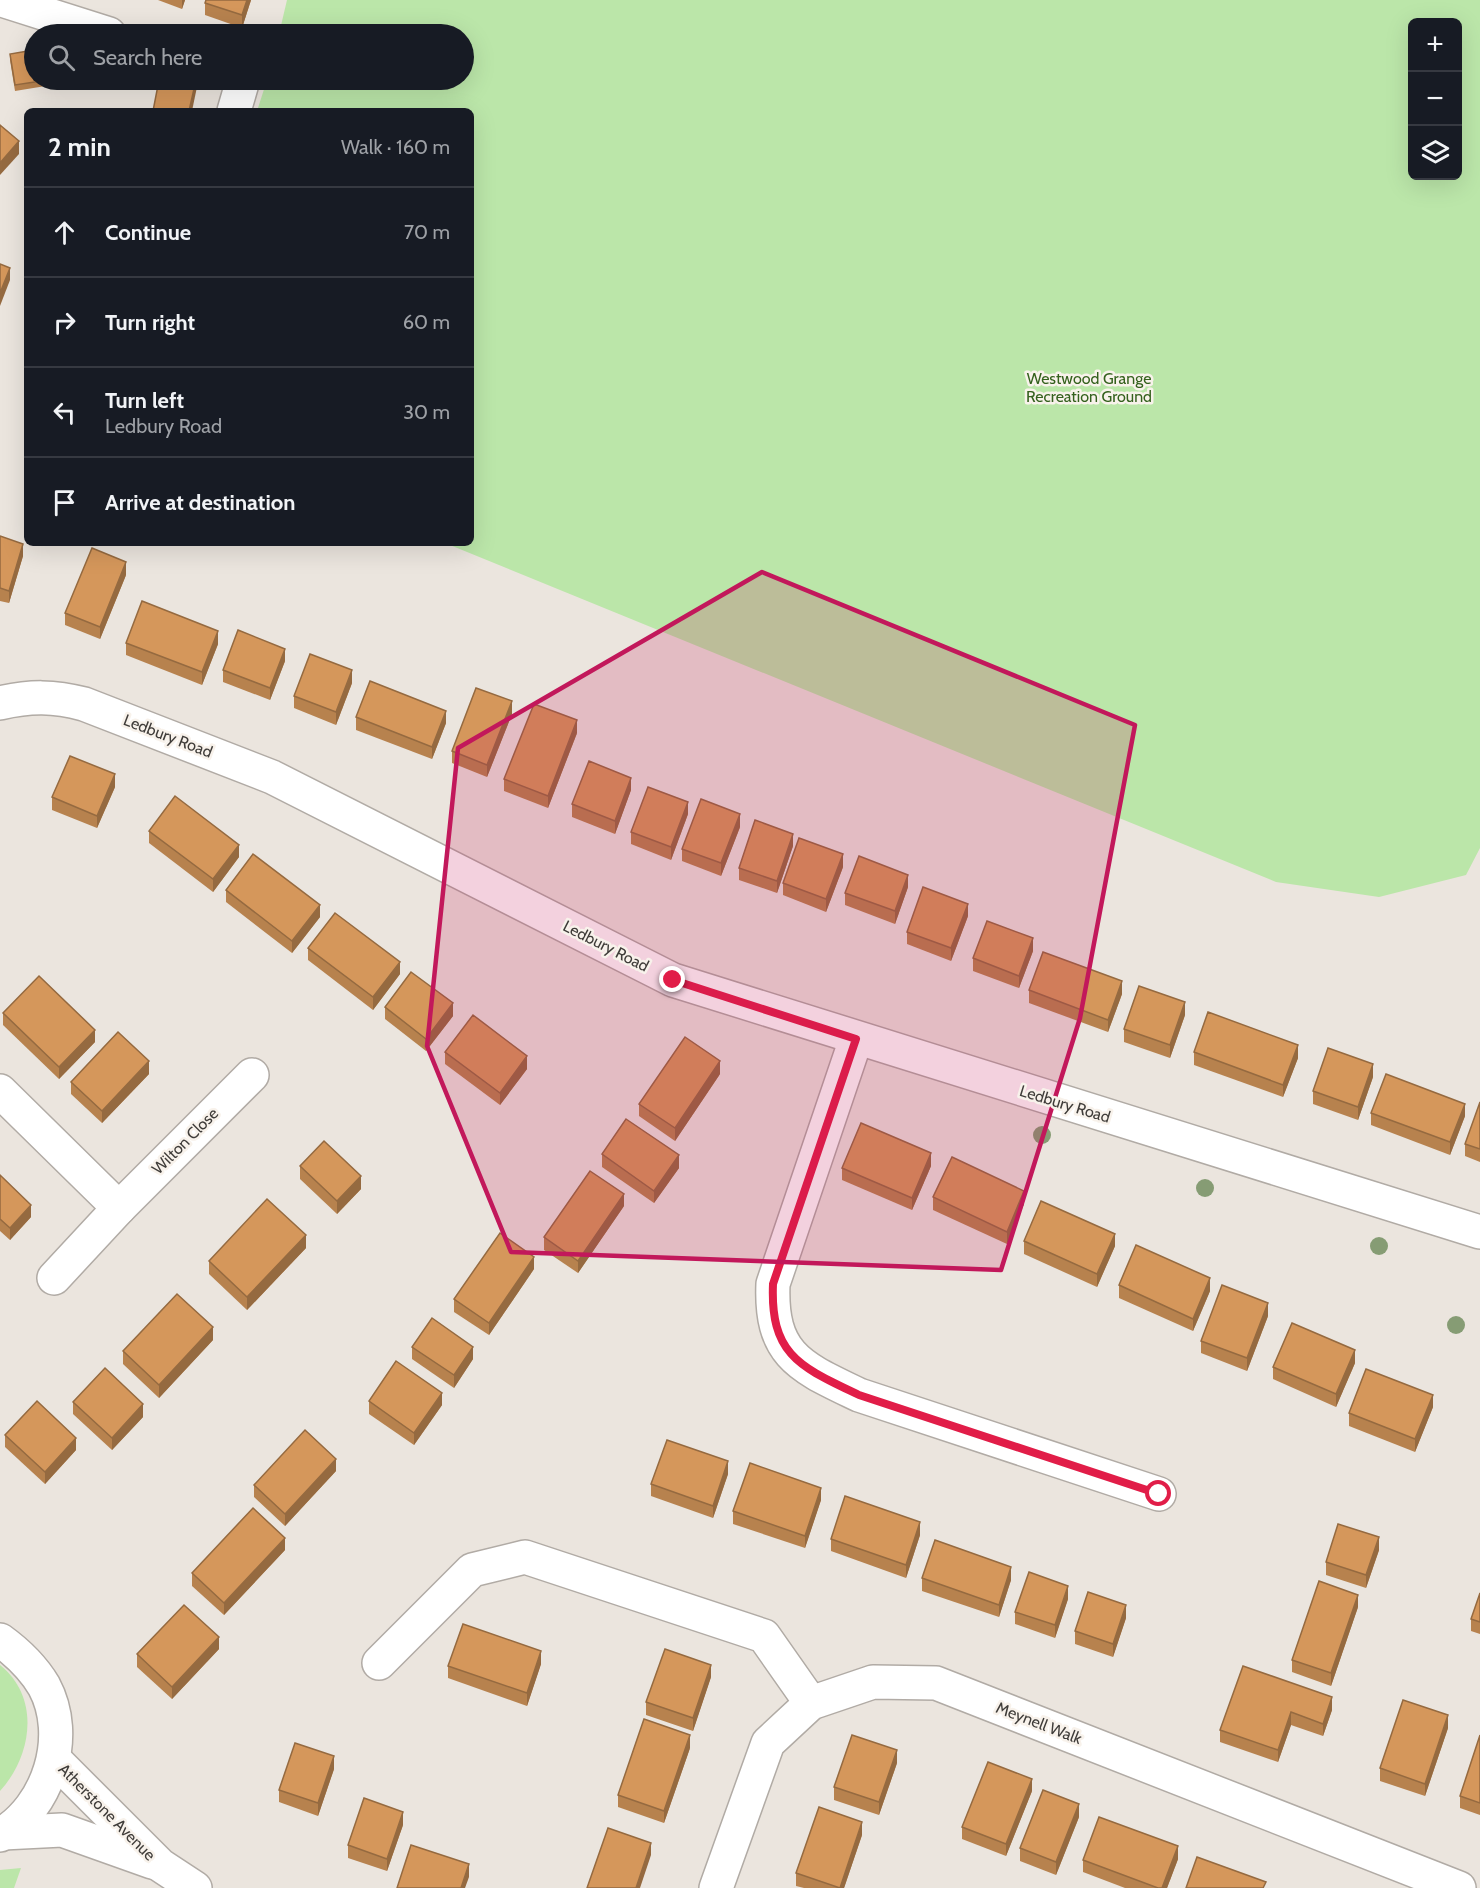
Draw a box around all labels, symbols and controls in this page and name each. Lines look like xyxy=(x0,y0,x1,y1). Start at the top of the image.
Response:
map controls xyxy=(1408,18,1462,180)
button: + xyxy=(1408,18,1462,72)
search box xyxy=(24,24,474,90)
icon: search xyxy=(45,41,78,74)
text: Search here xyxy=(93,44,202,71)
button: − xyxy=(1408,72,1462,126)
button: layers xyxy=(1408,126,1462,180)
text: 2 min xyxy=(48,131,111,163)
text: Walk · 160 m xyxy=(341,135,450,159)
icon: ahead xyxy=(48,216,81,249)
text: Continue xyxy=(105,219,191,246)
text: 70 m xyxy=(404,220,450,244)
icon: right xyxy=(48,306,81,339)
text: Turn right xyxy=(105,309,195,336)
text: 60 m xyxy=(403,310,450,334)
park label: Westwood Grange Recreation Ground xyxy=(1026,369,1152,406)
text: Turn left xyxy=(105,387,184,414)
icon: left xyxy=(48,396,81,429)
text: 30 m xyxy=(403,400,450,424)
text: Ledbury Road xyxy=(105,414,222,438)
icon: arrive xyxy=(48,486,81,519)
text: Arrive at destination xyxy=(105,489,295,516)
street label: Ledbury Road xyxy=(121,710,215,762)
street label: Ledbury Road xyxy=(560,916,652,976)
route end xyxy=(659,966,685,992)
street label: Ledbury Road xyxy=(1017,1081,1113,1127)
street label: Wilton Close xyxy=(148,1104,222,1178)
route start xyxy=(1145,1480,1171,1506)
street label: Meynell Walk xyxy=(993,1698,1085,1748)
street label: Atherstone Avenue xyxy=(55,1760,159,1864)

